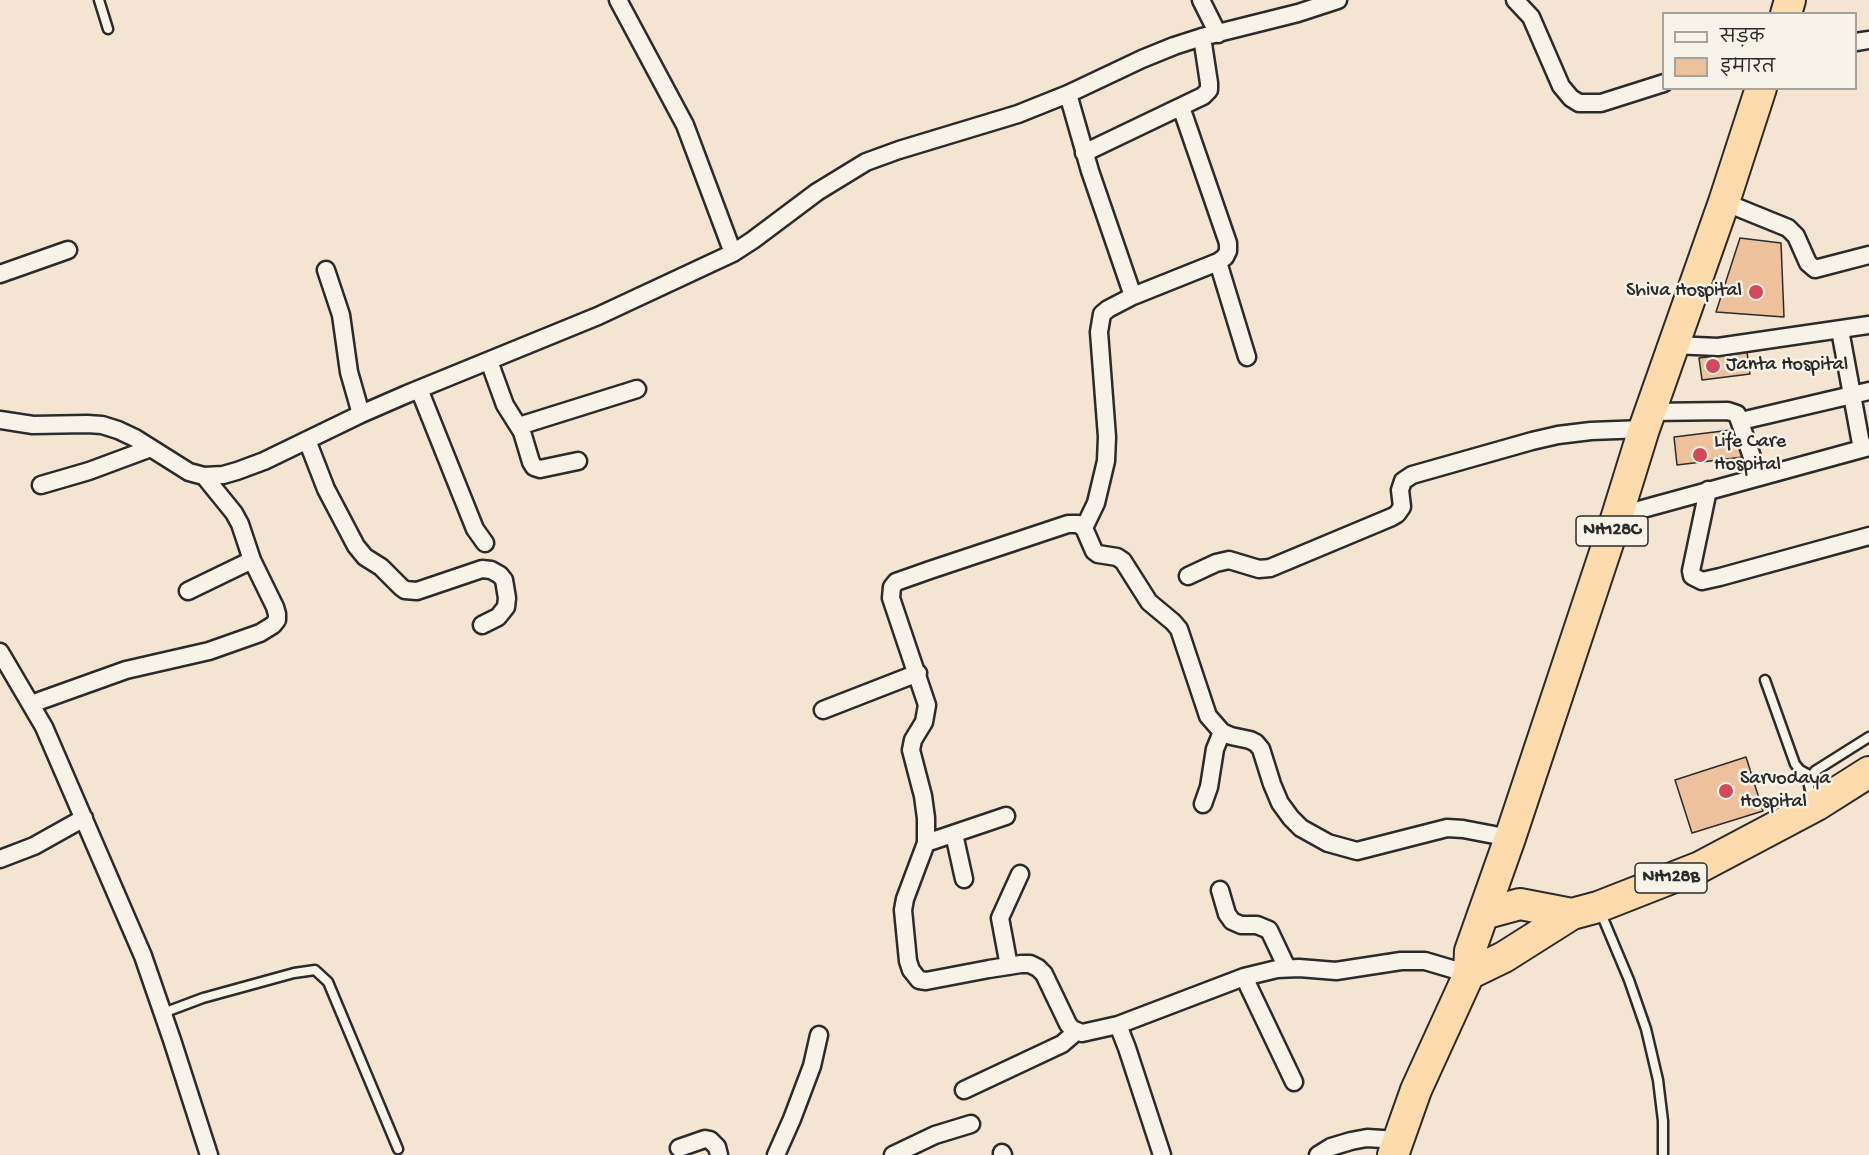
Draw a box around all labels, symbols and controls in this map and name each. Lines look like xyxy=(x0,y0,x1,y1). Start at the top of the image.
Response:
legend xyxy=(1662,12,1857,90)
text: सड़क xyxy=(1720,28,1764,49)
text: इमारत xyxy=(1720,58,1775,79)
place label: Shiva Hospital xyxy=(1626,280,1742,304)
marker: Shiva Hospital xyxy=(1747,283,1765,301)
place label: Janta Hospital xyxy=(1726,354,1848,378)
marker: Janta Hospital xyxy=(1704,357,1722,375)
place label: Life Care Hospital xyxy=(1714,431,1786,478)
marker: Life Care Hospital xyxy=(1691,446,1709,464)
road number: NH128C xyxy=(1576,516,1648,546)
place label: Sarvodaya Hospital xyxy=(1740,768,1830,815)
marker: Sarvodaya Hospital xyxy=(1717,782,1735,800)
road number: NH128B xyxy=(1635,863,1707,893)

